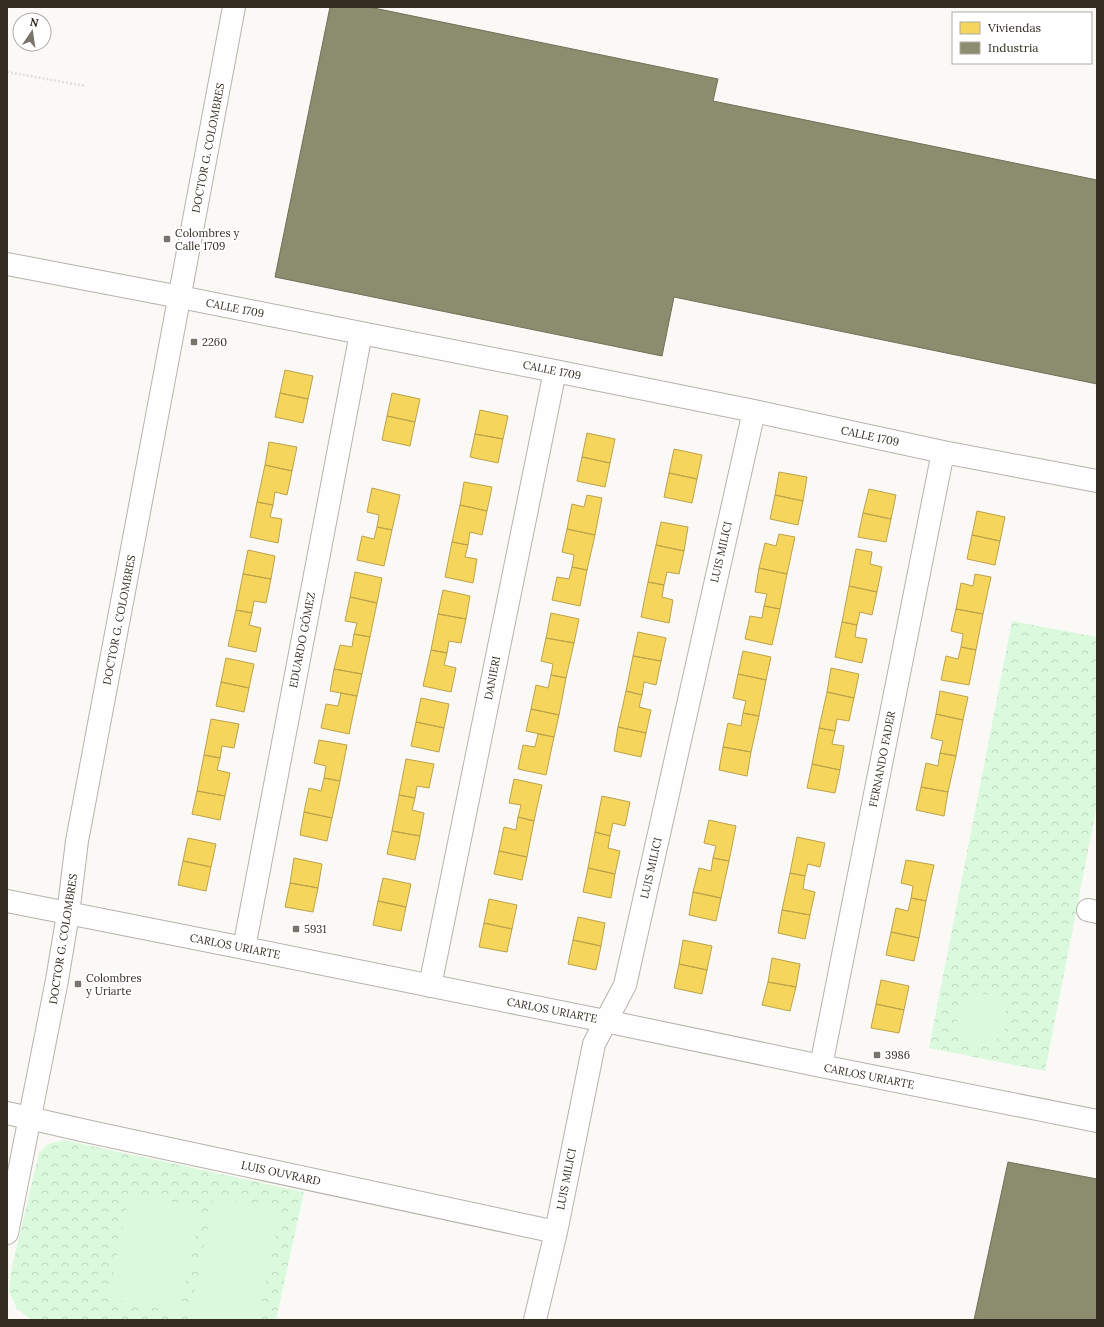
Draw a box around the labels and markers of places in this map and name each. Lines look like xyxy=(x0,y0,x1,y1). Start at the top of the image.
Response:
place label: Colombres y Calle 1709 xyxy=(175,226,239,253)
marker: Colombres y Calle 1709 xyxy=(162,234,172,244)
place label: 2260 xyxy=(202,335,227,349)
marker: 2260 xyxy=(189,337,199,347)
place label: 5931 xyxy=(304,922,326,936)
marker: 5931 xyxy=(291,924,301,934)
place label: Colombres y Uriarte xyxy=(86,971,142,998)
marker: Colombres y Uriarte xyxy=(73,979,83,989)
place label: 3986 xyxy=(885,1048,910,1062)
marker: 3986 xyxy=(872,1050,882,1060)

